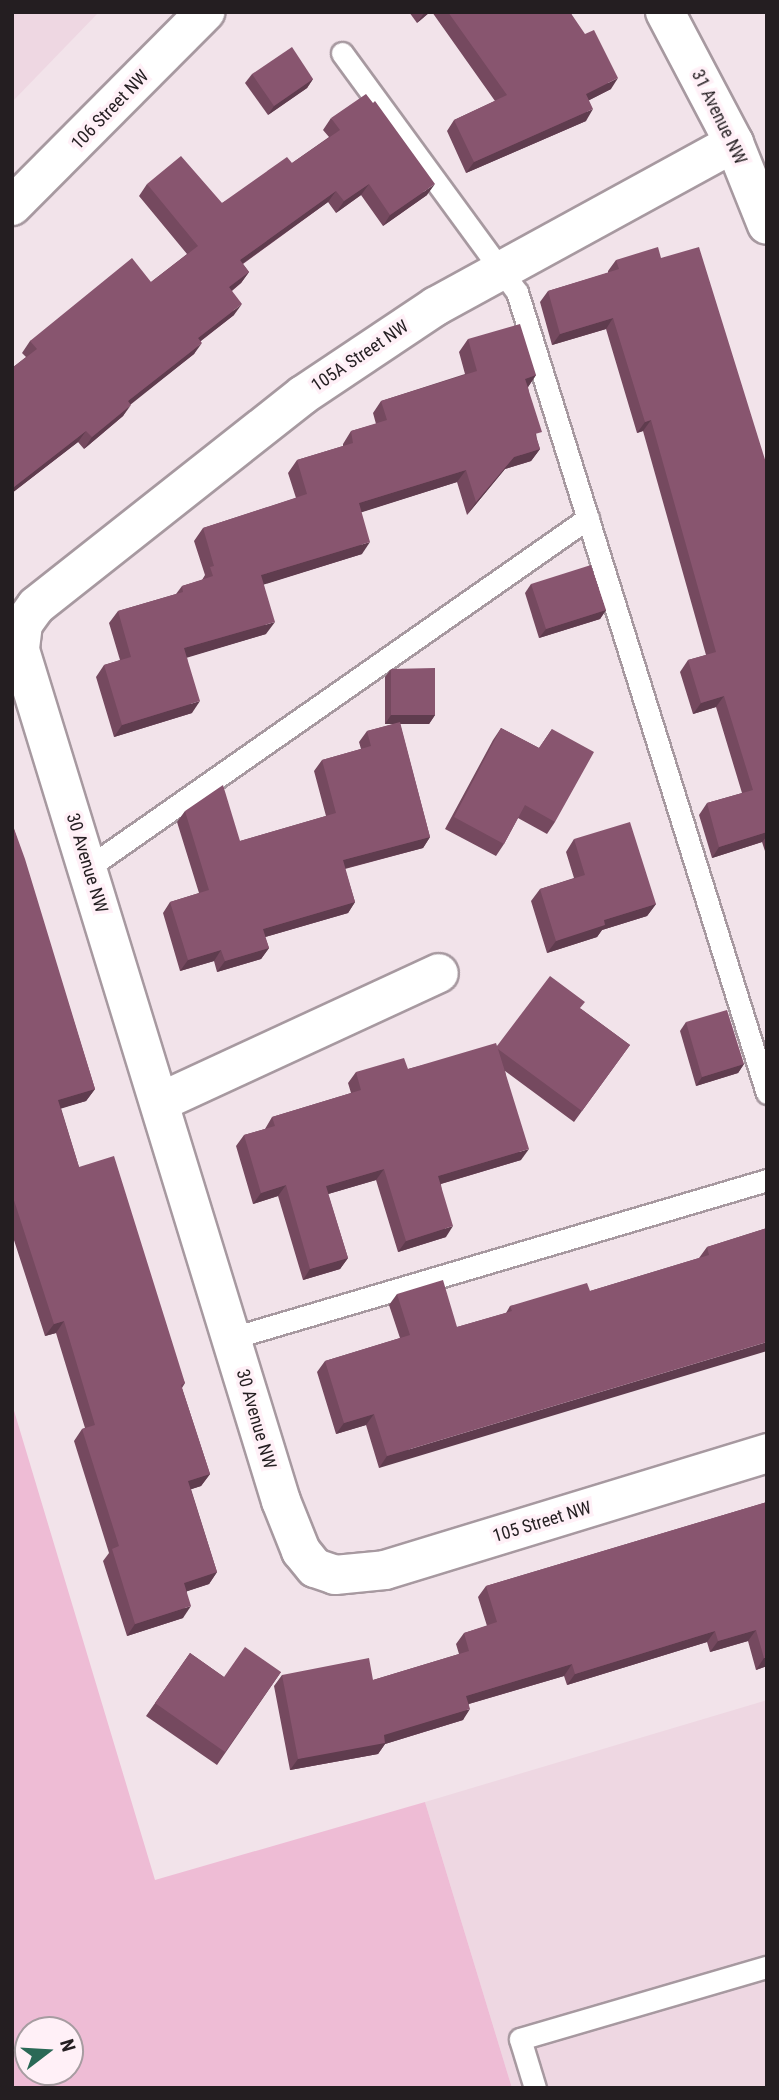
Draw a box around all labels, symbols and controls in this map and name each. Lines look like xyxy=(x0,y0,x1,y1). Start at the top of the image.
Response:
street label: 106 Street NW xyxy=(67,66,153,154)
street label: 31 Avenue NW xyxy=(687,66,751,168)
street label: 105A Street NW xyxy=(307,316,413,396)
street label: 30 Avenue NW xyxy=(62,811,112,915)
street label: 30 Avenue NW xyxy=(231,1367,281,1471)
street label: 105 Street NW xyxy=(490,1497,594,1547)
north arrow xyxy=(14,2016,84,2086)
text: N xyxy=(55,2036,80,2054)

